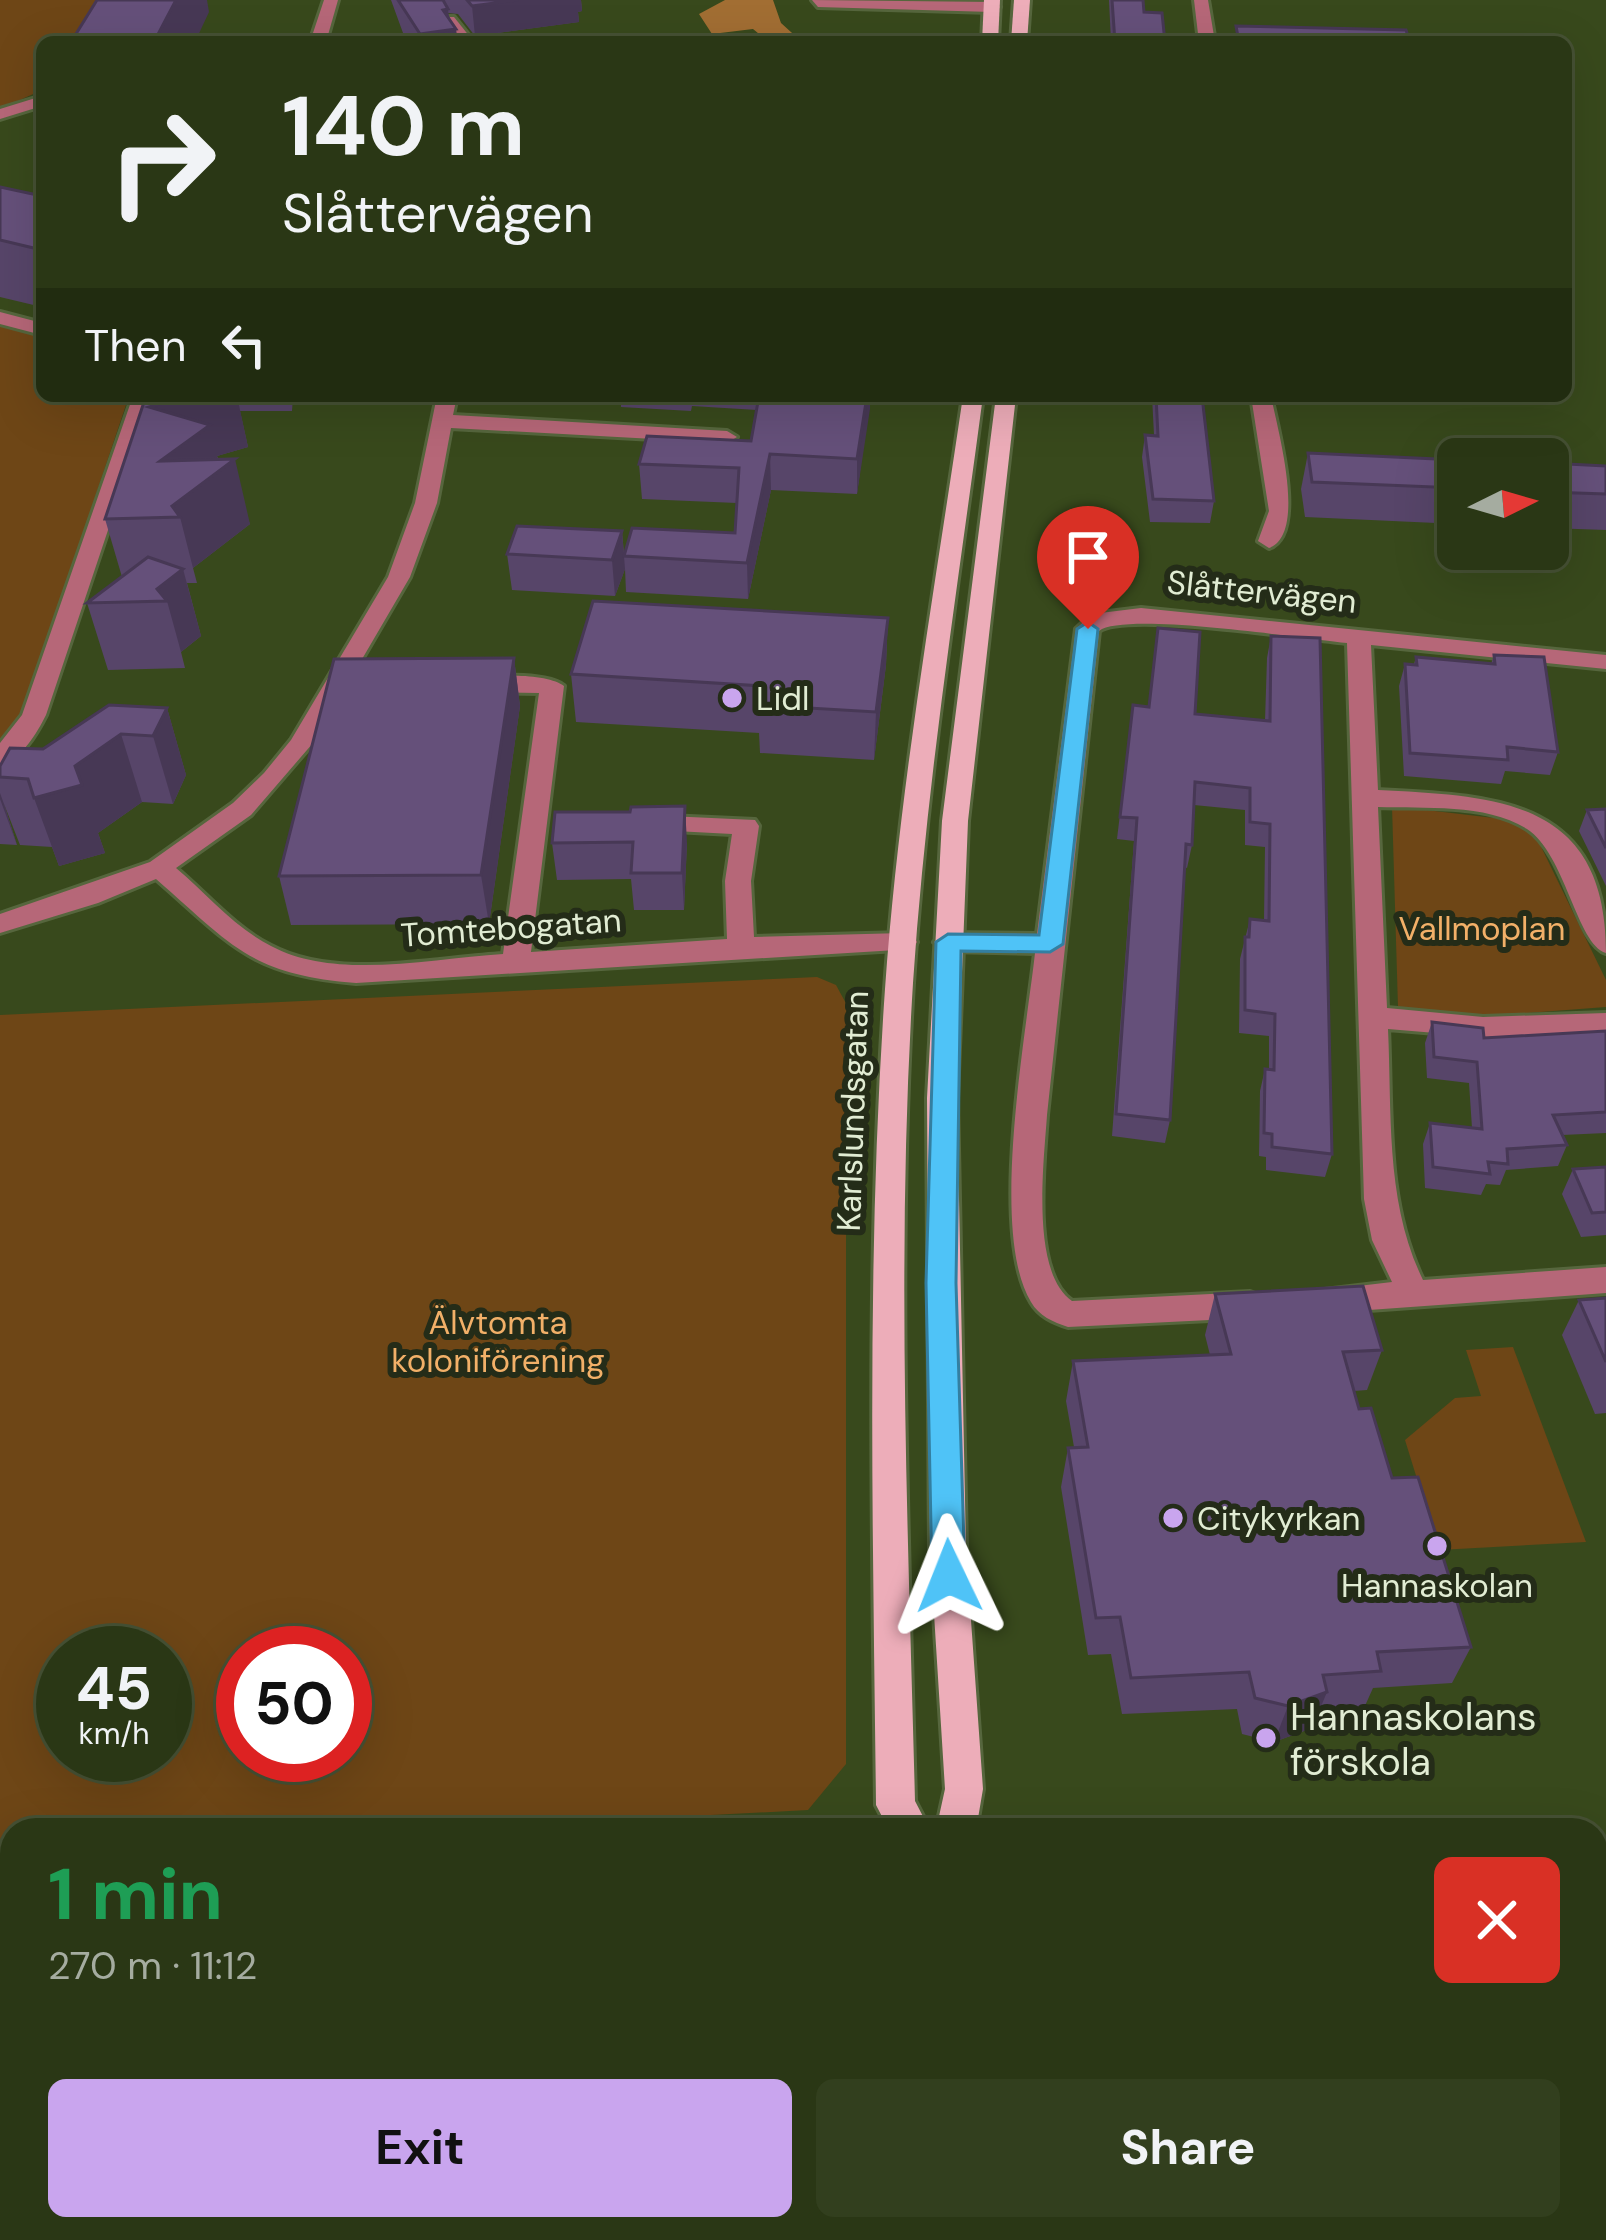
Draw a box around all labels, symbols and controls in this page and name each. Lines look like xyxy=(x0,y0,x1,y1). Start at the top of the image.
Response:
text: 140 m xyxy=(282,72,525,181)
icon: right xyxy=(84,84,240,240)
text: Slåttervägen xyxy=(282,178,593,249)
icon: left xyxy=(211,312,277,378)
text: Then xyxy=(84,316,187,375)
north arrow xyxy=(1437,438,1569,570)
map controls xyxy=(1437,438,1569,570)
pin xyxy=(1037,506,1139,629)
icon: arrive xyxy=(1055,524,1121,590)
street label: Slåttervägen xyxy=(1165,560,1359,623)
place label: Lidl xyxy=(756,677,809,720)
marker: Lidl xyxy=(719,685,745,711)
street label: Tomtebogatan xyxy=(399,898,623,957)
park label: Vallmoplan xyxy=(1399,907,1565,950)
street label: Karlslundsgatan xyxy=(827,990,878,1232)
park label: Älvtomta koloniförening xyxy=(391,1301,605,1382)
place label: Citykyrkan xyxy=(1197,1497,1360,1540)
marker: Citykyrkan xyxy=(1160,1505,1186,1531)
position arrow xyxy=(886,1513,1012,1639)
marker: Hannaskolan xyxy=(1424,1533,1450,1559)
place label: Hannaskolan xyxy=(1341,1564,1533,1607)
speed limit sign: 50 xyxy=(216,1626,372,1782)
text: 45 xyxy=(76,1649,152,1728)
place label: Hannaskolans förskola xyxy=(1290,1691,1537,1787)
text: km/h xyxy=(79,1714,149,1753)
marker: Hannaskolans förskola xyxy=(1253,1725,1279,1751)
text: 1 min xyxy=(48,1848,223,1941)
button: close xyxy=(1434,1857,1560,1983)
text: 270 m · 11:12 xyxy=(48,1940,257,1991)
button: Exit xyxy=(48,2079,792,2217)
button: Share xyxy=(816,2079,1560,2217)

